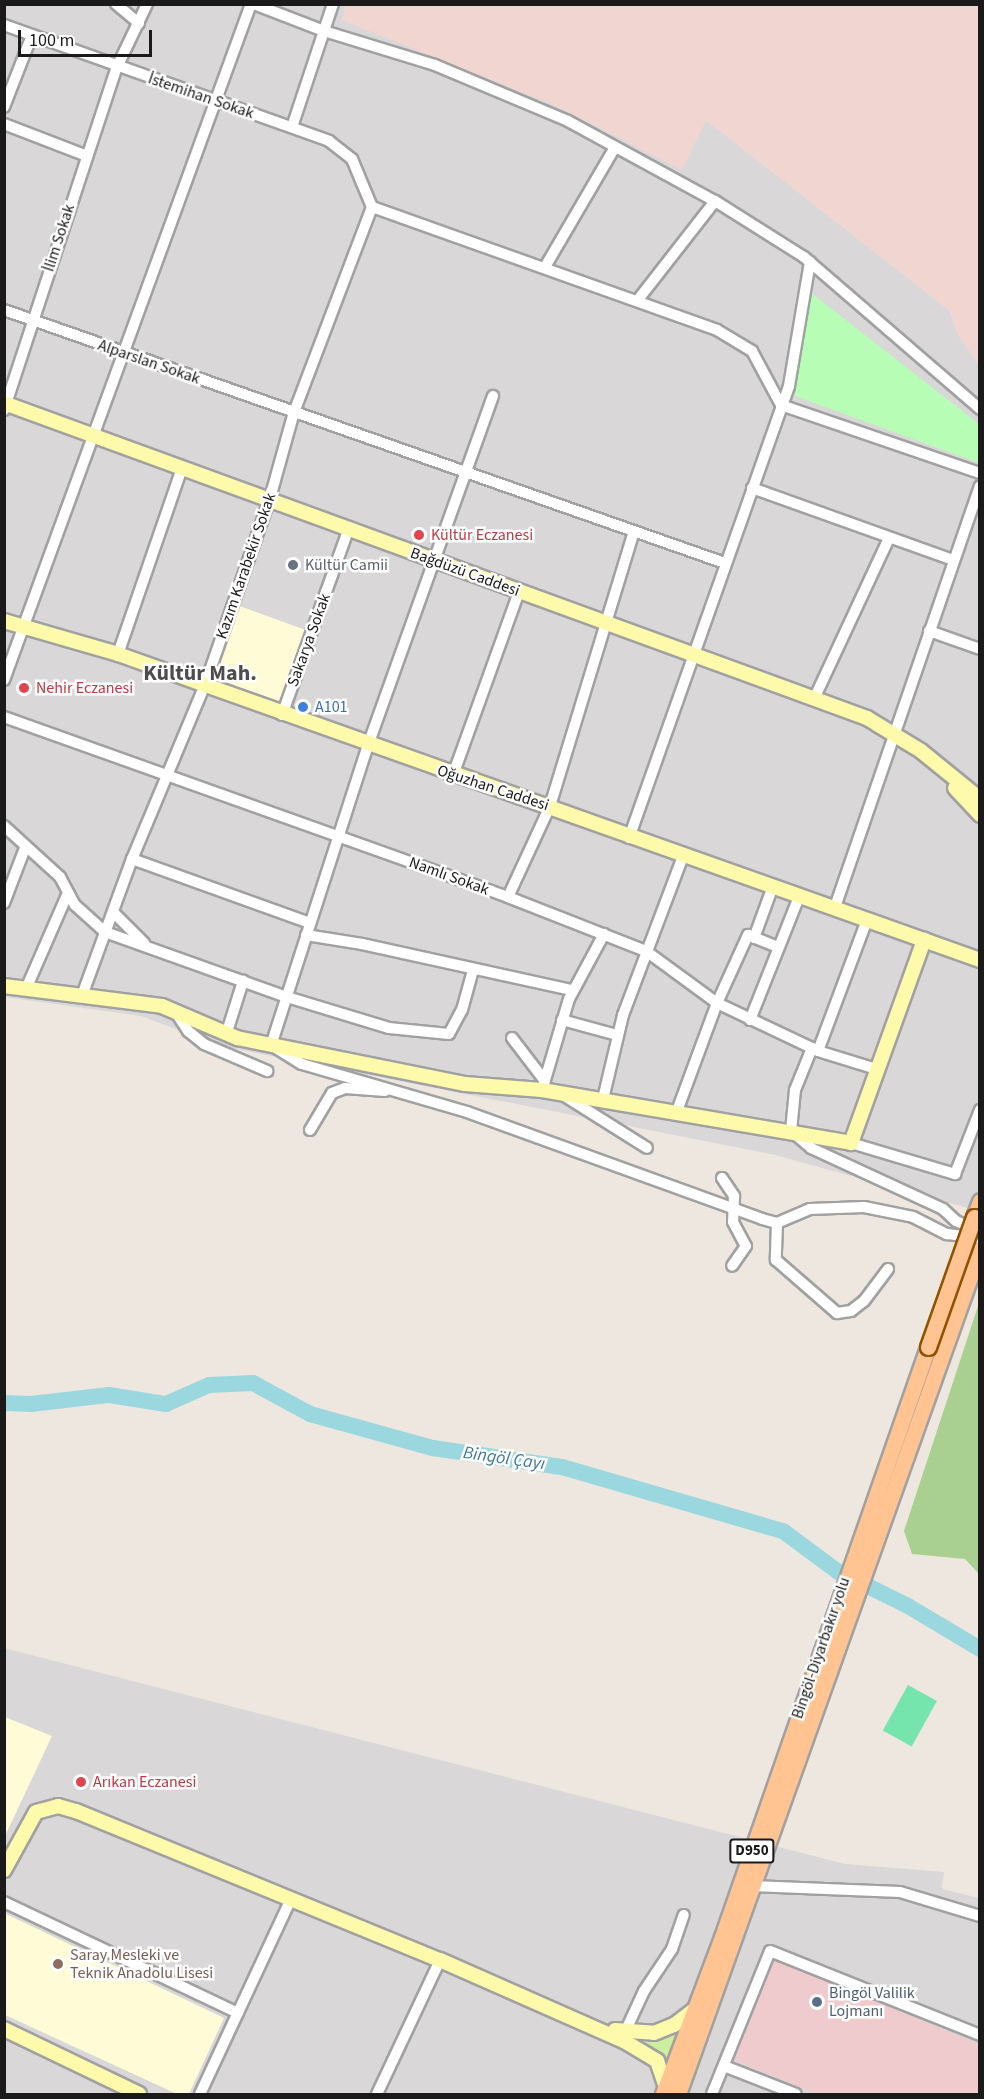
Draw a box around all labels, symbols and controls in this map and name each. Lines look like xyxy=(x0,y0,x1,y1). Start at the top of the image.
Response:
scale bar xyxy=(21,18,154,56)
text: 100 m xyxy=(29,28,74,53)
street label: İstemihan Sokak xyxy=(146,69,256,123)
street label: İlim Sokak xyxy=(39,202,79,274)
street label: Alparslan Sokak xyxy=(95,336,203,388)
street label: Kazım Karabekir Sokak xyxy=(212,490,280,642)
place label: Kültür Eczanesi xyxy=(431,525,533,545)
marker: Kültür Eczanesi xyxy=(412,528,426,542)
street label: Bağdüzü Caddesi xyxy=(408,543,522,601)
place label: Kültür Camii xyxy=(305,555,388,575)
marker: Kültür Camii xyxy=(286,558,300,572)
street label: Sakarya Sokak xyxy=(283,591,335,689)
district label: Kültür Mah. xyxy=(143,661,257,687)
place label: Nehir Eczanesi xyxy=(36,678,133,698)
marker: Nehir Eczanesi xyxy=(17,681,31,695)
place label: A101 xyxy=(315,697,348,717)
marker: A101 xyxy=(296,700,310,714)
street label: Oğuzhan Caddesi xyxy=(435,761,551,815)
street label: Namlı Sokak xyxy=(406,853,492,899)
water label: Bingöl Çayı xyxy=(462,1443,546,1475)
street label: Bingöl-Diyarbakır yolu xyxy=(788,1575,854,1721)
place label: Arıkan Eczanesi xyxy=(93,1772,196,1792)
marker: Arıkan Eczanesi xyxy=(74,1775,88,1789)
road number: D950 xyxy=(728,1839,776,1863)
place label: Saray Mesleki ve Teknik Anadolu Lisesi xyxy=(70,1945,213,1983)
marker: Saray Mesleki ve Teknik Anadolu Lisesi xyxy=(51,1957,65,1971)
place label: Bingöl Valilik Lojmanı xyxy=(829,1983,915,2021)
marker: Bingöl Valilik Lojmanı xyxy=(810,1995,824,2009)

